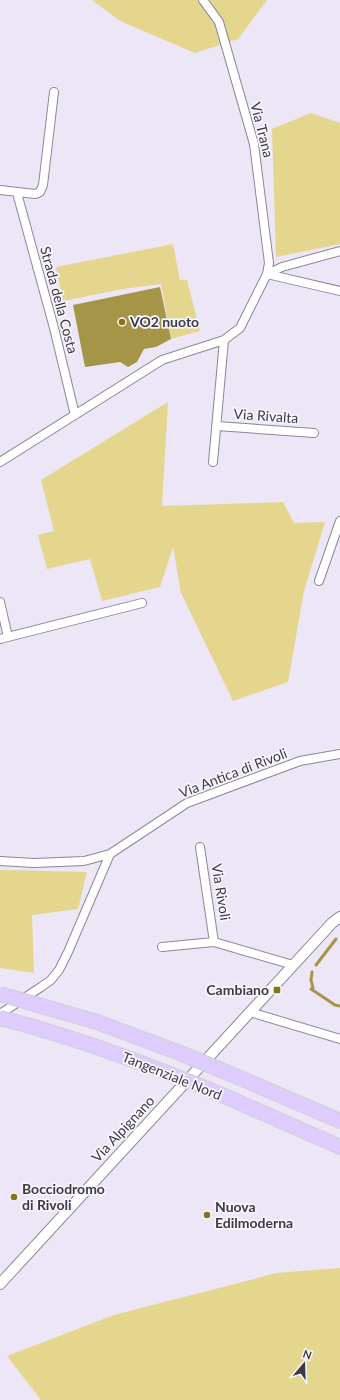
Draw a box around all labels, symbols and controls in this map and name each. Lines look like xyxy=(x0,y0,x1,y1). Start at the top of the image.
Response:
street label: Via Trana xyxy=(247,100,278,159)
street label: Strada della Costa xyxy=(37,244,82,355)
place label: VO2 nuoto xyxy=(129,313,199,330)
marker: VO2 nuoto xyxy=(117,317,127,327)
street label: Via Rivalta xyxy=(233,405,299,426)
street label: Via Antica di Rivoli xyxy=(176,744,289,801)
street label: Via Rivoli xyxy=(209,862,234,921)
place label: Cambiano xyxy=(206,981,269,998)
marker: Cambiano xyxy=(272,985,282,995)
street label: Tangenziale Nord xyxy=(120,1048,224,1103)
street label: Via Alpignano xyxy=(88,1092,158,1165)
place label: Bocciodromo di Rivoli xyxy=(22,1180,105,1213)
marker: Bocciodromo di Rivoli xyxy=(9,1192,19,1202)
place label: Nuova Edilmoderna xyxy=(215,1198,293,1231)
marker: Nuova Edilmoderna xyxy=(202,1210,212,1220)
north arrow xyxy=(284,1344,324,1384)
text: N xyxy=(301,1347,314,1362)

